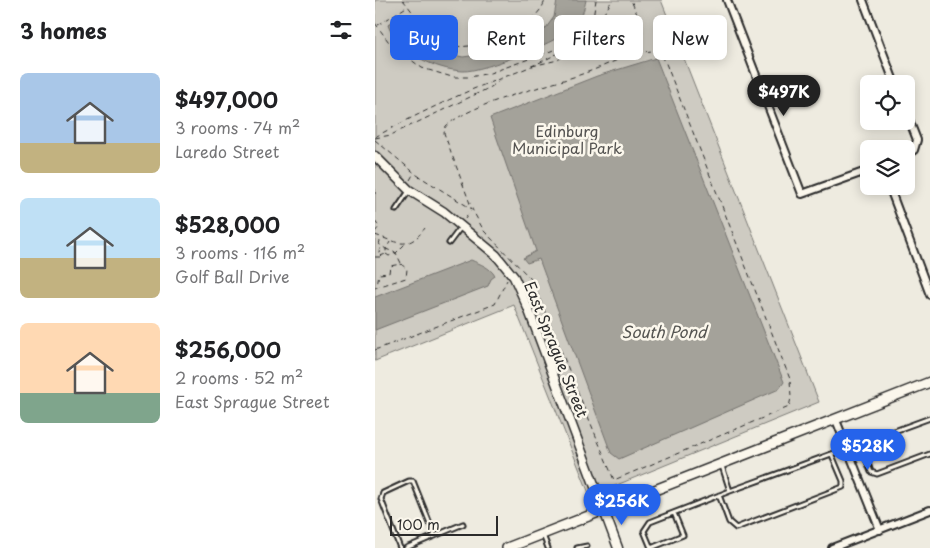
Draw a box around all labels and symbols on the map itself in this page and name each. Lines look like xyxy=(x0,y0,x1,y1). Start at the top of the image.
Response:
pin: $497K xyxy=(749,74,819,117)
park label: Edinburg Municipal Park xyxy=(512,119,622,159)
street label: East Sprague Street xyxy=(519,277,595,421)
water label: South Pond xyxy=(622,319,709,343)
pin: $528K xyxy=(833,428,903,471)
pin: $256K xyxy=(587,484,657,526)
scale bar xyxy=(390,513,497,536)

